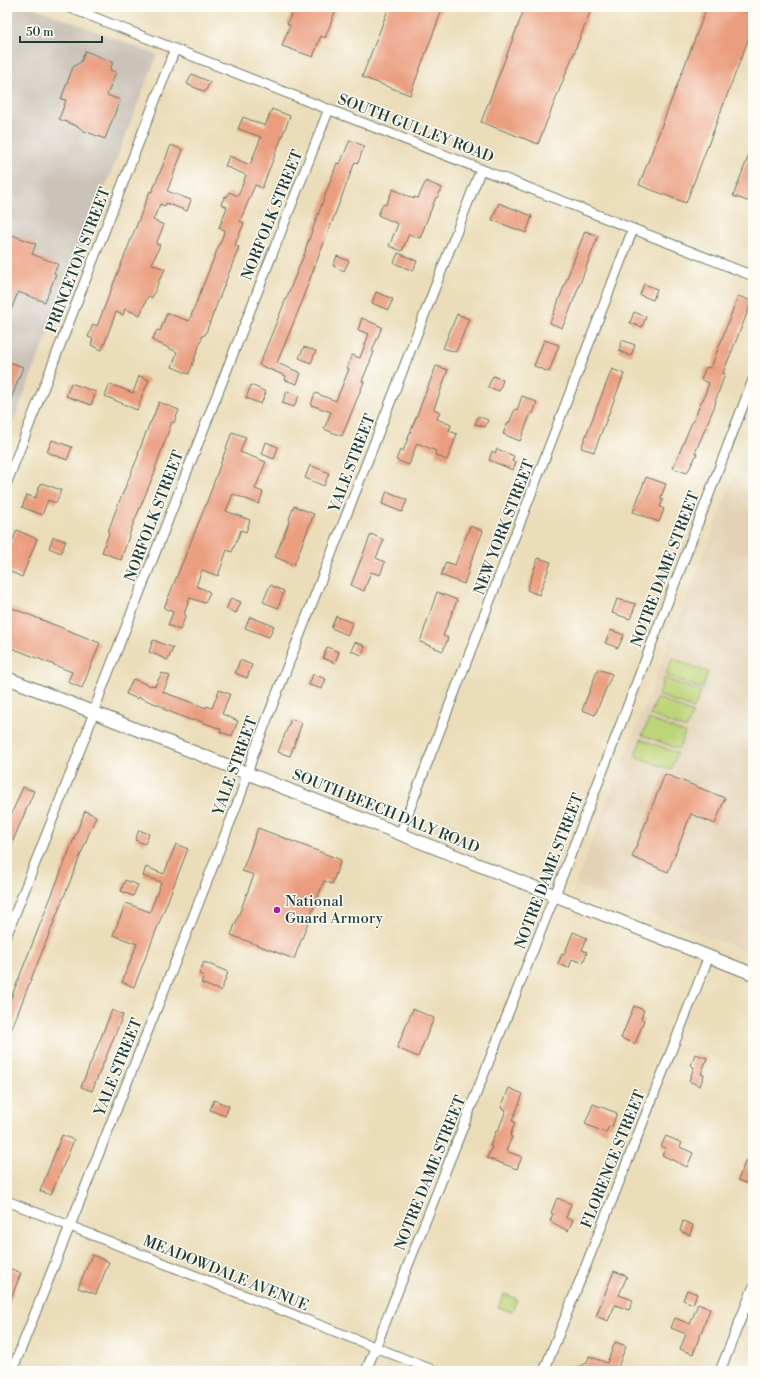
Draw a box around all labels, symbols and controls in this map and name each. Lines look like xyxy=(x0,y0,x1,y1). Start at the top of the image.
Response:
scale bar xyxy=(20,18,102,44)
text: 50 m xyxy=(26,25,54,40)
street label: SOUTH GULLEY ROAD xyxy=(335,90,496,167)
street label: NORFOLK STREET xyxy=(238,147,307,283)
street label: PRINCETON STREET xyxy=(42,184,115,336)
street label: YALE STREET xyxy=(325,411,380,516)
street label: NORFOLK STREET xyxy=(121,447,188,584)
street label: NEW YORK STREET xyxy=(470,456,539,598)
street label: NOTRE DAME STREET xyxy=(627,488,704,650)
street label: YALE STREET xyxy=(208,714,262,819)
street label: SOUTH BEECH DALY ROAD xyxy=(289,765,482,858)
street label: NOTRE DAME STREET xyxy=(511,790,588,952)
place label: National Guard Armory xyxy=(285,892,384,928)
marker: National Guard Armory xyxy=(272,905,282,915)
street label: YALE STREET xyxy=(90,1015,147,1120)
street label: FLORENCE STREET xyxy=(577,1087,650,1231)
street label: NOTRE DAME STREET xyxy=(391,1093,470,1253)
street label: MEADOWDALE AVENUE xyxy=(140,1231,311,1315)

